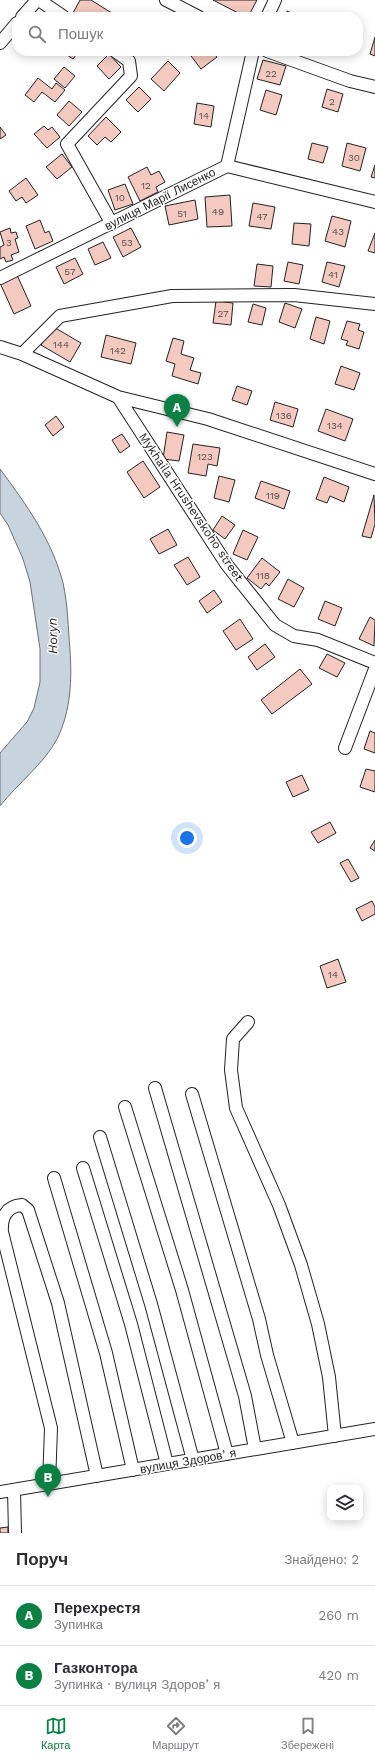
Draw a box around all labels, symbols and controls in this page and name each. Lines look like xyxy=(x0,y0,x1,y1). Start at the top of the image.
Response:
search box xyxy=(12,12,363,56)
icon: search xyxy=(26,23,48,45)
text: Пошук xyxy=(58,25,103,43)
house number: 22 xyxy=(265,68,277,79)
house number: 2 xyxy=(329,96,335,107)
house number: 14 xyxy=(199,110,209,121)
house number: 30 xyxy=(348,152,360,163)
street label: вулиця Марії Лисенко xyxy=(102,165,218,233)
house number: 12 xyxy=(141,180,151,191)
house number: 10 xyxy=(115,192,125,203)
house number: 49 xyxy=(212,206,224,217)
house number: 51 xyxy=(177,208,187,219)
house number: 47 xyxy=(256,211,268,222)
house number: 43 xyxy=(332,226,344,237)
house number: 3 xyxy=(6,237,12,248)
house number: 53 xyxy=(121,237,133,248)
house number: 57 xyxy=(64,266,76,277)
house number: 41 xyxy=(328,269,338,280)
house number: 27 xyxy=(217,308,229,319)
house number: 144 xyxy=(53,339,69,350)
house number: 142 xyxy=(110,345,126,356)
pin: A xyxy=(164,394,190,427)
house number: 136 xyxy=(276,410,292,421)
house number: 134 xyxy=(327,420,343,431)
street label: Mykhaila Hrushevskoho street xyxy=(136,430,246,584)
house number: 123 xyxy=(197,451,213,462)
house number: 119 xyxy=(266,490,280,501)
house number: 118 xyxy=(256,570,270,581)
water label: Horyn xyxy=(45,617,60,654)
your location xyxy=(177,828,197,848)
house number: 14 xyxy=(328,969,338,980)
street label: вулиця Здоровʼя xyxy=(139,1446,237,1476)
pin: B xyxy=(35,1464,61,1497)
map controls xyxy=(327,1485,363,1521)
button: layers xyxy=(327,1485,363,1521)
text: Поруч xyxy=(16,1549,68,1569)
text: Знайдено: 2 xyxy=(284,1552,359,1567)
text: Перехрестя xyxy=(54,1599,141,1617)
text: A xyxy=(25,1608,33,1623)
text: 260 m xyxy=(319,1608,359,1623)
text: Зупинка xyxy=(54,1617,103,1632)
text: Газконтора xyxy=(54,1659,138,1677)
text: B xyxy=(25,1668,33,1683)
text: 420 m xyxy=(319,1668,359,1683)
text: Зупинка · вулиця Здоровʼя xyxy=(54,1677,220,1692)
tab: Карта xyxy=(41,1715,70,1752)
tab: Маршрут xyxy=(152,1715,199,1752)
tab: Збережені xyxy=(281,1715,334,1752)

